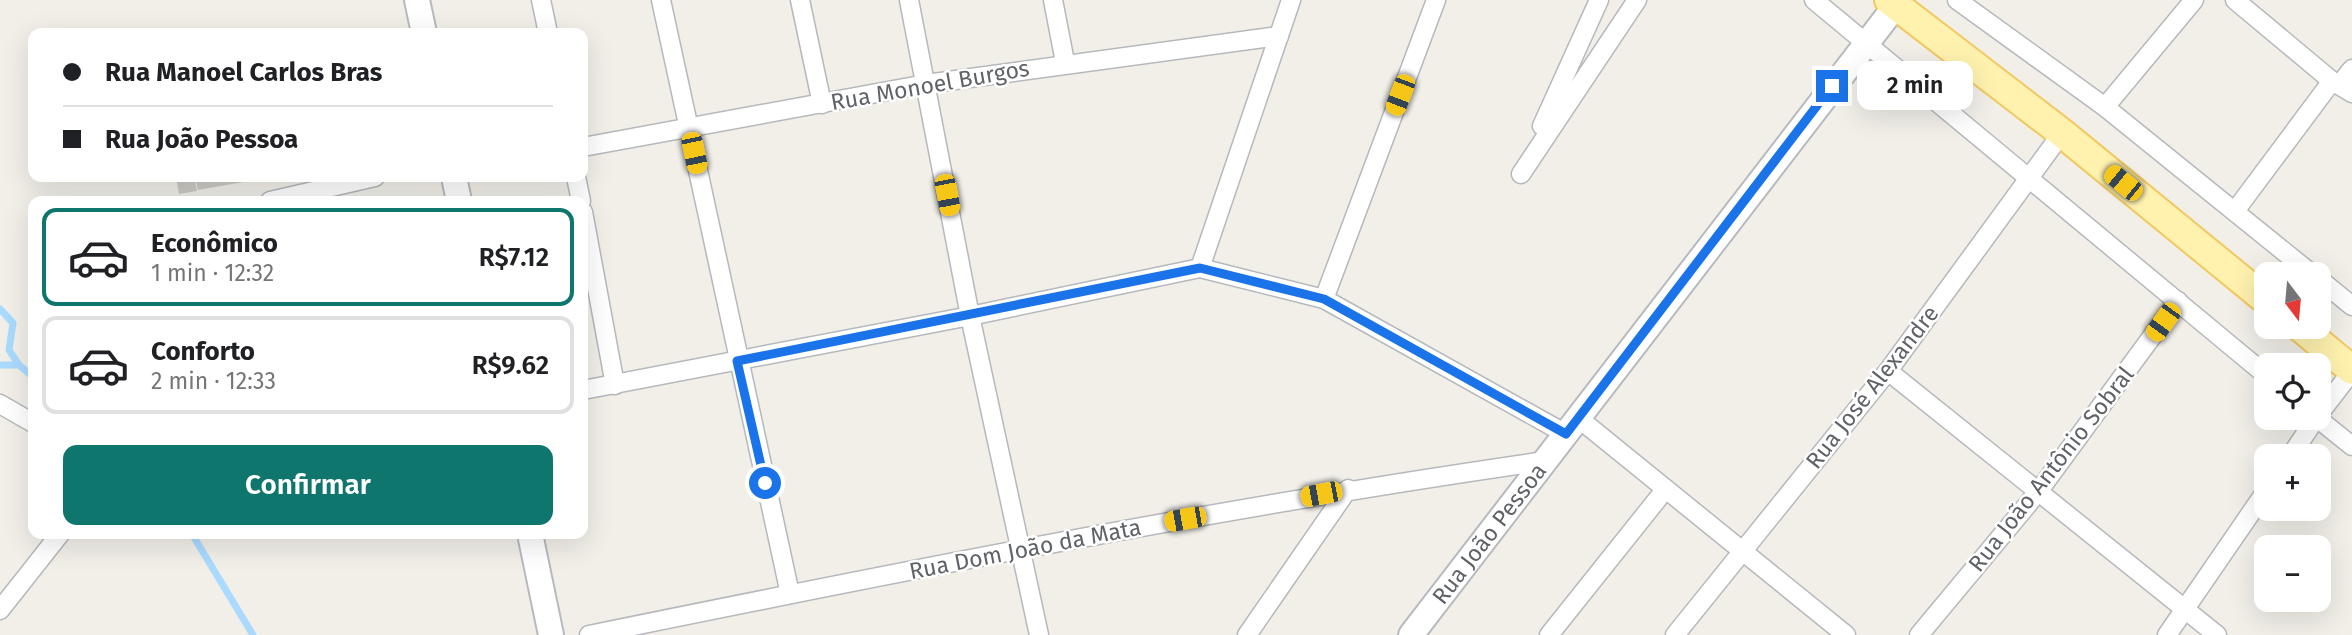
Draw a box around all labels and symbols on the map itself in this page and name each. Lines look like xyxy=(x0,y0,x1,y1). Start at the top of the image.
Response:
street label: Rua Monoel Burgos xyxy=(829,54,1031,116)
callout: 2 min xyxy=(1856,62,1972,110)
route end xyxy=(1816,70,1848,102)
car xyxy=(1383,72,1418,118)
car xyxy=(680,130,709,176)
car xyxy=(2101,162,2146,204)
car xyxy=(933,172,962,218)
north arrow xyxy=(2254,262,2331,340)
car xyxy=(2143,299,2184,345)
street label: Rua José Alexandre xyxy=(1800,300,1944,474)
street label: Rua João Antônio Sobral xyxy=(1962,361,2140,577)
street label: Rua João Pessoa xyxy=(1426,458,1552,610)
route start xyxy=(749,467,781,499)
car xyxy=(1299,480,1344,508)
car xyxy=(1163,505,1208,533)
street label: Rua Dom João da Mata xyxy=(907,513,1143,585)

